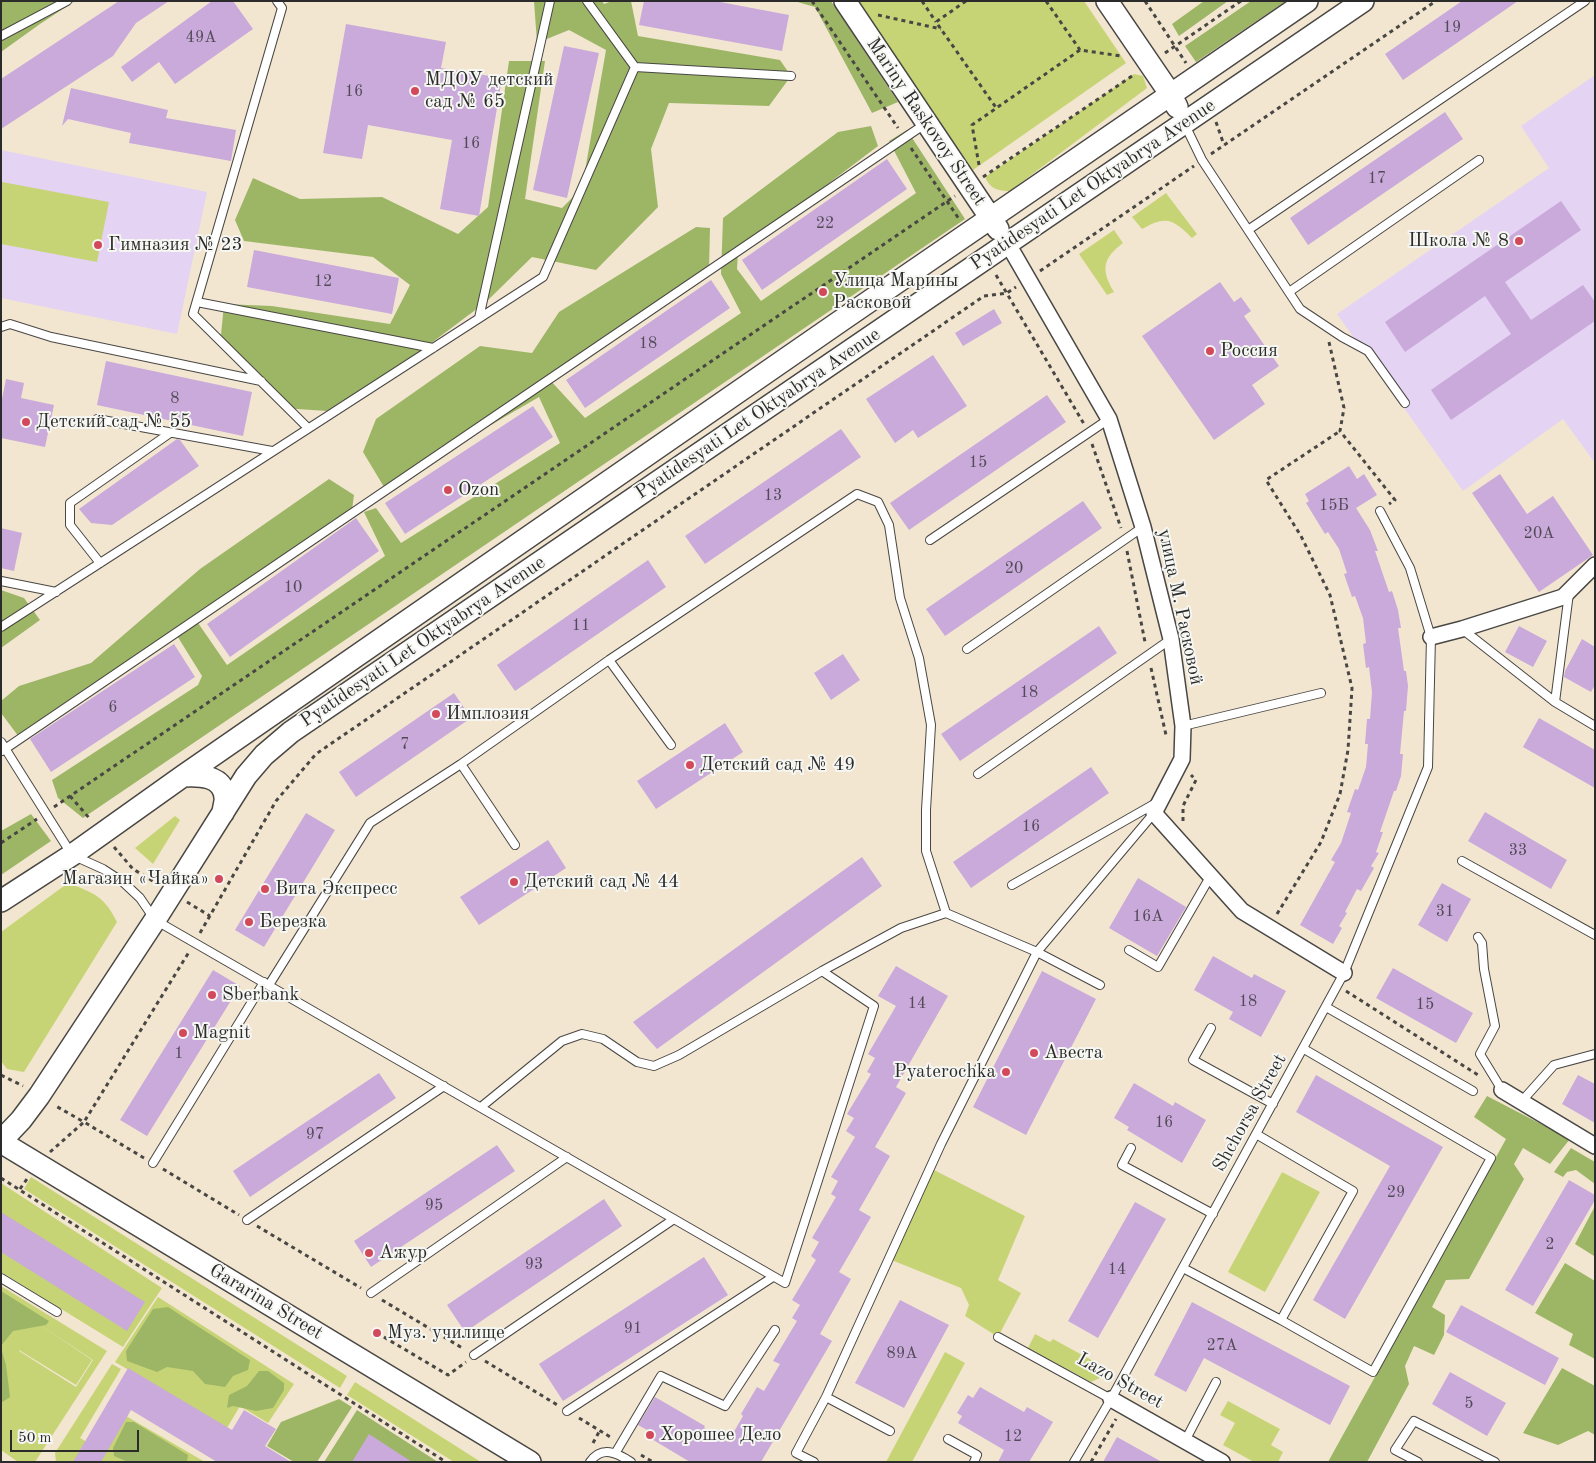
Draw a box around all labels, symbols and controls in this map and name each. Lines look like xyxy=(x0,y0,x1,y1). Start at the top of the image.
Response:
house number: 19 xyxy=(1443,18,1461,38)
house number: 49А xyxy=(186,28,216,48)
street label: Mariny Raskovoy Street xyxy=(861,34,991,210)
place label: МДОУ детский сад № 65 xyxy=(425,69,554,113)
house number: 16 xyxy=(345,82,363,102)
marker: МДОУ детский сад № 65 xyxy=(409,85,421,97)
street label: Pyatidesyati Let Oktyabrya Avenue xyxy=(966,94,1220,276)
house number: 16 xyxy=(462,134,480,154)
house number: 17 xyxy=(1368,169,1386,189)
house number: 22 xyxy=(816,214,834,234)
place label: Школа № 8 xyxy=(1408,230,1509,252)
place label: Гимназия № 23 xyxy=(108,234,243,256)
marker: Школа № 8 xyxy=(1513,235,1525,247)
marker: Гимназия № 23 xyxy=(92,239,104,251)
place label: Улица Марины Расковой xyxy=(833,270,958,314)
house number: 12 xyxy=(314,272,332,292)
marker: Улица Марины Расковой xyxy=(817,286,829,298)
street label: Pyatidesyati Let Oktyabrya Avenue xyxy=(631,323,885,505)
house number: 18 xyxy=(639,334,657,354)
place label: Россия xyxy=(1220,340,1278,362)
marker: Россия xyxy=(1204,345,1216,357)
house number: 8 xyxy=(170,389,180,409)
place label: Детский сад № 55 xyxy=(36,411,191,433)
marker: Детский сад № 55 xyxy=(20,416,32,428)
house number: 15 xyxy=(969,453,987,473)
place label: Ozon xyxy=(458,479,499,501)
marker: Ozon xyxy=(442,484,454,496)
house number: 13 xyxy=(764,486,782,506)
house number: 15Б xyxy=(1319,496,1349,516)
house number: 20А xyxy=(1524,524,1554,544)
street label: улица М. Расковой xyxy=(1152,527,1208,687)
street label: Pyatidesyati Let Oktyabrya Avenue xyxy=(296,551,550,733)
house number: 20 xyxy=(1005,559,1023,579)
house number: 10 xyxy=(284,578,302,598)
house number: 11 xyxy=(572,616,590,636)
house number: 18 xyxy=(1020,683,1038,703)
house number: 6 xyxy=(108,698,118,718)
place label: Имплозия xyxy=(446,703,529,725)
marker: Имплозия xyxy=(430,708,442,720)
house number: 7 xyxy=(400,735,410,755)
place label: Детский сад № 49 xyxy=(700,754,855,776)
marker: Детский сад № 49 xyxy=(684,759,696,771)
house number: 16 xyxy=(1022,817,1040,837)
house number: 33 xyxy=(1509,841,1527,861)
place label: Магазин «Чайка» xyxy=(62,868,209,890)
place label: Детский сад № 44 xyxy=(524,871,679,893)
marker: Магазин «Чайка» xyxy=(213,873,225,885)
marker: Детский сад № 44 xyxy=(508,876,520,888)
place label: Вита Экспресс xyxy=(275,878,398,900)
marker: Вита Экспресс xyxy=(259,883,271,895)
house number: 31 xyxy=(1436,902,1454,922)
house number: 16А xyxy=(1133,907,1163,927)
place label: Березка xyxy=(259,911,327,933)
marker: Березка xyxy=(243,916,255,928)
place label: Sberbank xyxy=(222,984,299,1006)
marker: Sberbank xyxy=(206,989,218,1001)
house number: 18 xyxy=(1239,992,1257,1012)
house number: 14 xyxy=(908,994,926,1014)
house number: 15 xyxy=(1416,995,1434,1015)
place label: Magnit xyxy=(193,1022,251,1044)
marker: Magnit xyxy=(177,1027,189,1039)
place label: Авеста xyxy=(1044,1042,1103,1064)
house number: 1 xyxy=(174,1044,184,1064)
marker: Авеста xyxy=(1028,1047,1040,1059)
street label: Shchorsa Street xyxy=(1208,1050,1292,1176)
place label: Pyaterochka xyxy=(894,1061,996,1083)
marker: Pyaterochka xyxy=(1000,1066,1012,1078)
house number: 16 xyxy=(1155,1113,1173,1133)
house number: 97 xyxy=(306,1125,324,1145)
house number: 29 xyxy=(1387,1183,1405,1203)
house number: 95 xyxy=(425,1196,443,1216)
house number: 2 xyxy=(1545,1235,1555,1255)
place label: Ажур xyxy=(379,1242,427,1264)
marker: Ажур xyxy=(363,1247,375,1259)
house number: 93 xyxy=(525,1255,543,1275)
street label: Gararina Street xyxy=(205,1259,327,1345)
house number: 14 xyxy=(1108,1260,1126,1280)
house number: 91 xyxy=(624,1319,642,1339)
place label: Муз. училище xyxy=(387,1322,505,1344)
marker: Муз. училище xyxy=(371,1327,383,1339)
house number: 27А xyxy=(1207,1336,1237,1356)
house number: 89А xyxy=(887,1344,917,1364)
street label: Lazo Street xyxy=(1073,1348,1167,1414)
house number: 5 xyxy=(1464,1394,1474,1414)
scale bar xyxy=(12,1420,141,1452)
place label: Хорошее Дело xyxy=(660,1424,781,1446)
house number: 12 xyxy=(1004,1427,1022,1447)
marker: Хорошее Дело xyxy=(644,1429,656,1441)
text: 50 m xyxy=(18,1431,52,1446)

